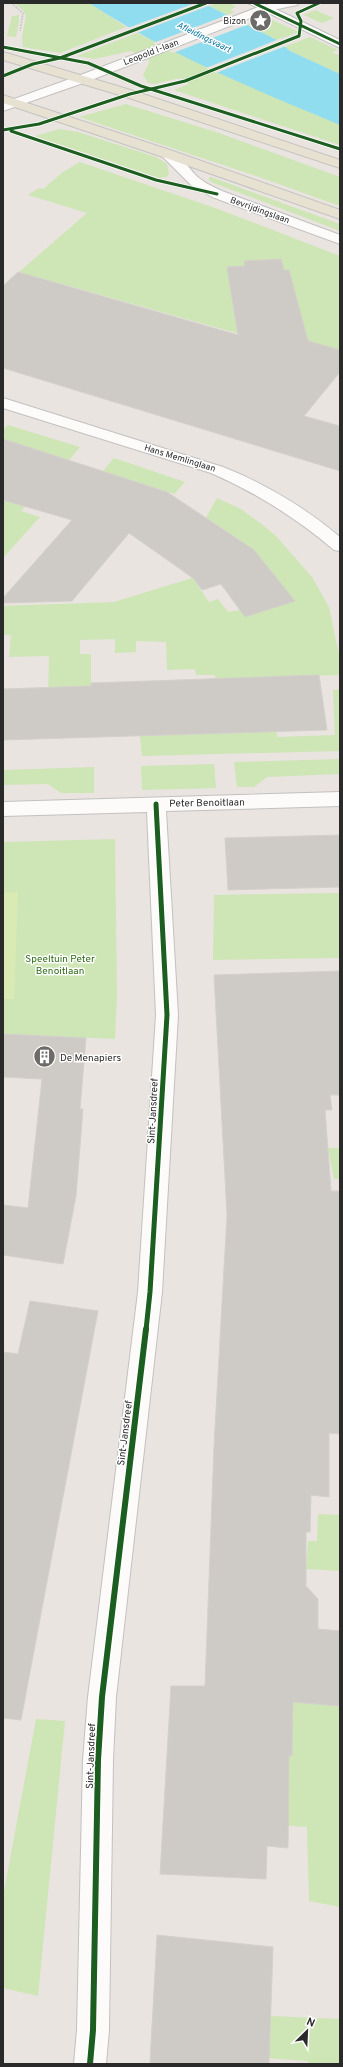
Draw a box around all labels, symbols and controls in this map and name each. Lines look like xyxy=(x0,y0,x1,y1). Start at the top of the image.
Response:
place icon: Bizon xyxy=(248,8,274,34)
place label: Bizon xyxy=(223,16,246,27)
water label: Afleidingsvaart xyxy=(175,20,233,56)
street label: Leopold I-laan xyxy=(122,37,180,68)
street label: Bevrijdingslaan xyxy=(229,195,291,226)
street label: Hans Memlinglaan xyxy=(143,442,217,475)
street label: Peter Benoitlaan xyxy=(169,796,245,811)
park label: Speeltuin Peter Benoitlaan xyxy=(25,953,95,978)
building icon: De Menapiers xyxy=(31,1044,57,1070)
place label: De Menapiers xyxy=(60,1052,122,1065)
street label: Sint-Jansdreef xyxy=(145,1077,162,1144)
street label: Sint-Jansdreef xyxy=(115,1399,136,1467)
street label: Sint-Jansdreef xyxy=(84,1722,99,1789)
north arrow xyxy=(287,2011,327,2051)
text: N xyxy=(304,2015,317,2031)

